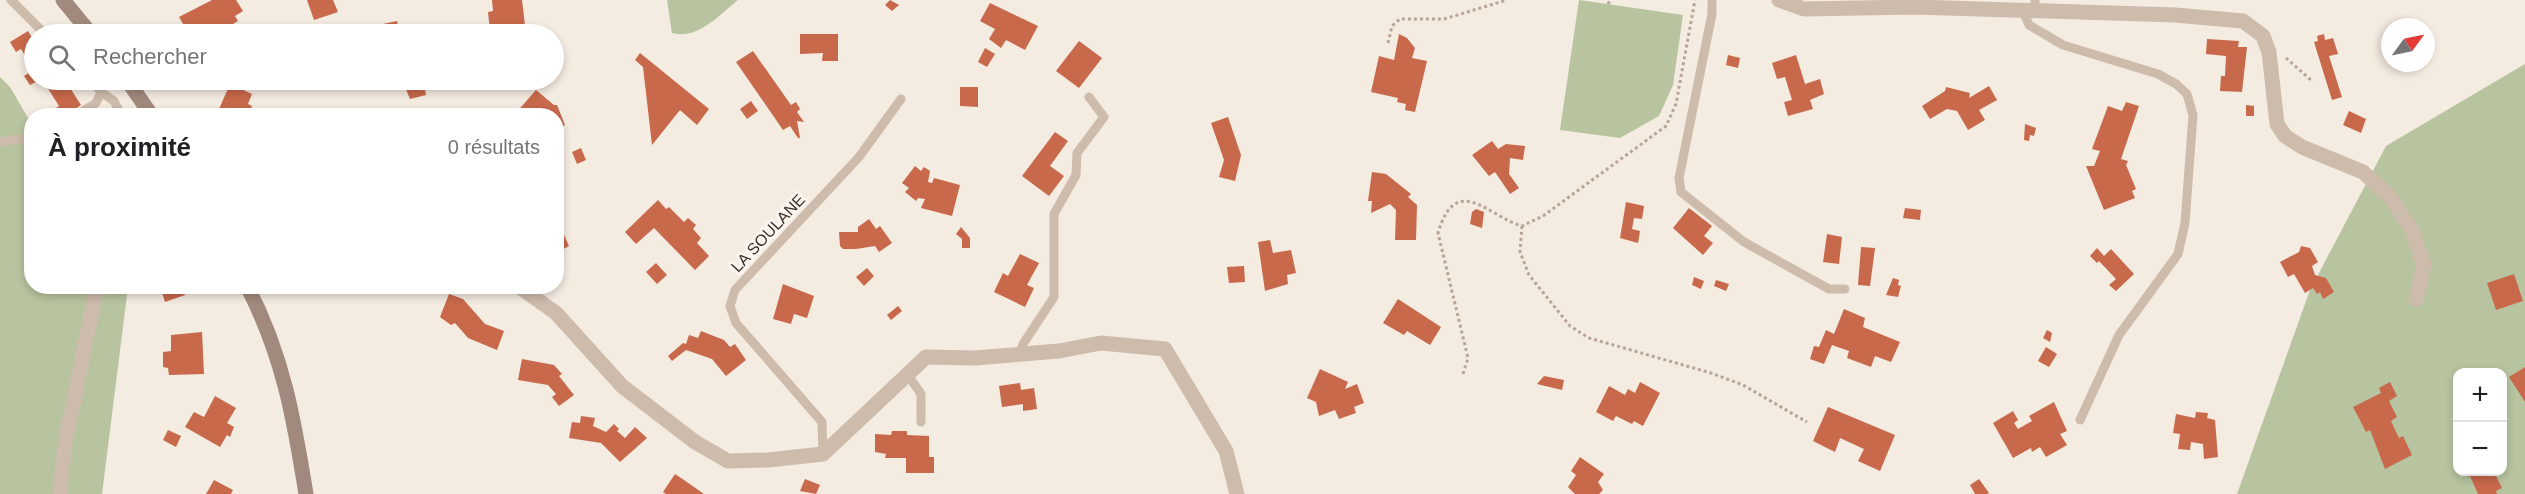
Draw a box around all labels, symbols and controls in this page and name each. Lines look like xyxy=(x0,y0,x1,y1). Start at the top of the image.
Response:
north arrow xyxy=(2381,18,2435,72)
search box xyxy=(24,24,564,90)
icon: search xyxy=(45,41,78,74)
text: Rechercher xyxy=(93,44,207,69)
text: À proximité xyxy=(48,132,191,162)
text: 0 résultats xyxy=(448,136,540,158)
street label: LA SOULANE xyxy=(728,191,808,275)
map controls xyxy=(2453,368,2507,476)
button: + xyxy=(2453,368,2507,422)
button: − xyxy=(2453,422,2507,476)

